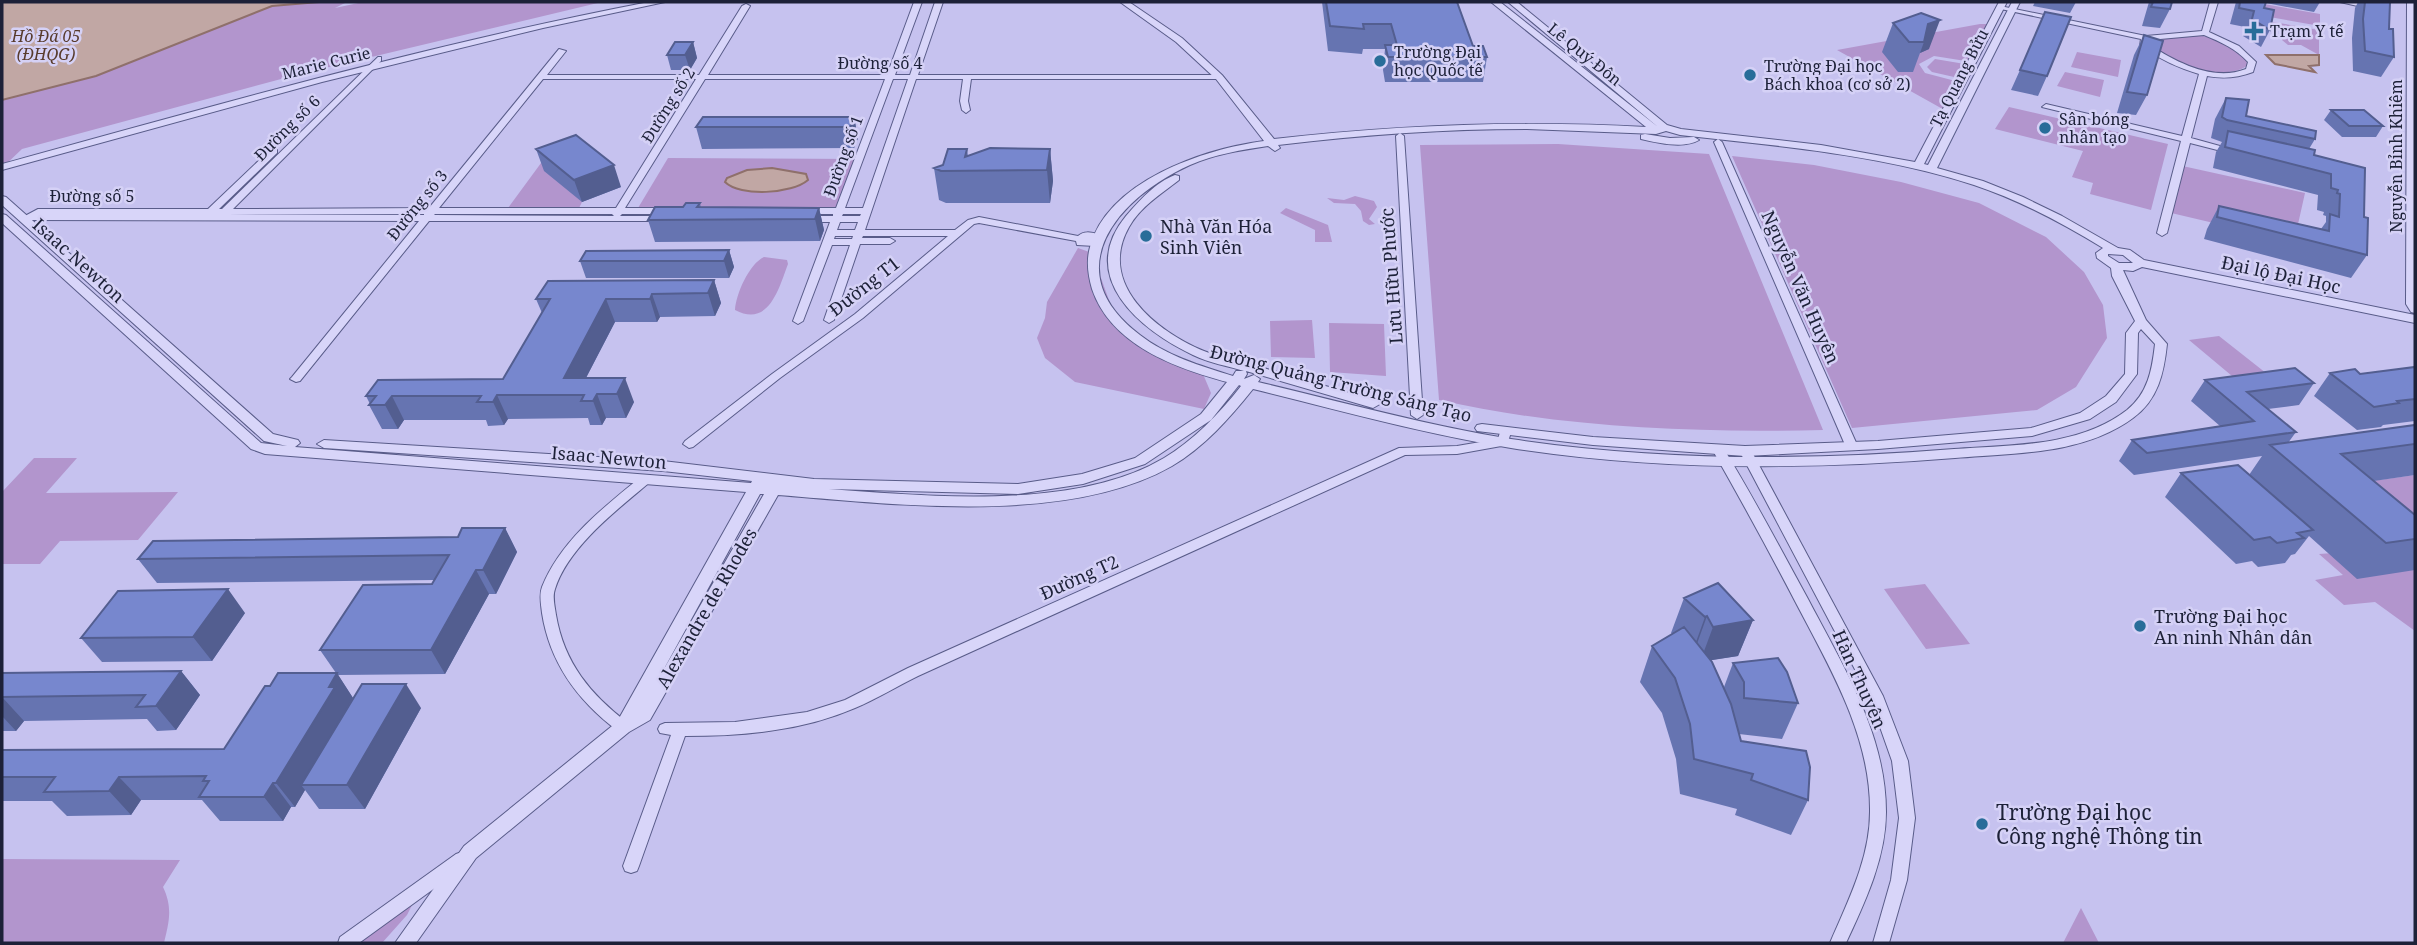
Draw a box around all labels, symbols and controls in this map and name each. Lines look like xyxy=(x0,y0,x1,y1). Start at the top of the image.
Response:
street label: Lê Quý Đôn xyxy=(1543,17,1627,91)
place label: Trạm Y tế xyxy=(2270,20,2344,42)
marker: Trạm Y tế xyxy=(2244,21,2264,41)
water label: Hồ Đá 05 (ĐHQG) xyxy=(11,25,81,65)
street label: Tạ Quang Bửu xyxy=(1925,25,1993,131)
street label: Marie Curie xyxy=(279,41,373,85)
place label: Trường Đại học Quốc tế xyxy=(1394,41,1483,81)
street label: Đường số 4 xyxy=(837,52,923,74)
marker: Trường Đại học Quốc tế xyxy=(1372,53,1388,69)
place label: Trường Đại học Bách khoa (cơ sở 2) xyxy=(1764,55,1910,95)
street label: Đường số 2 xyxy=(636,63,700,147)
marker: Trường Đại học Bách khoa (cơ sở 2) xyxy=(1742,67,1758,83)
street label: Nguyễn Bỉnh Khiêm xyxy=(2385,79,2407,233)
street label: Đường số 6 xyxy=(249,90,325,166)
place label: Sân bóng nhân tạo xyxy=(2059,108,2130,148)
street label: Đường số 1 xyxy=(818,112,868,200)
marker: Sân bóng nhân tạo xyxy=(2037,120,2053,136)
street label: Đường số 3 xyxy=(382,165,452,245)
street label: Đường số 5 xyxy=(49,185,135,207)
street label: Lưu Hữu Phước xyxy=(1374,207,1408,345)
street label: Nguyễn Văn Huyên xyxy=(1756,207,1846,368)
street label: Isaac Newton xyxy=(28,212,130,308)
place label: Nhà Văn Hóa Sinh Viên xyxy=(1160,214,1272,259)
marker: Nhà Văn Hóa Sinh Viên xyxy=(1138,228,1154,244)
street label: Đại lộ Đại Học xyxy=(2219,250,2343,298)
street label: Đường T1 xyxy=(824,251,904,321)
street label: Đường Quảng Trường Sáng Tạo xyxy=(1207,339,1475,427)
street label: Isaac Newton xyxy=(550,440,668,474)
street label: Alexandre de Rhodes xyxy=(650,523,762,693)
street label: Đường T2 xyxy=(1036,549,1122,605)
place label: Trường Đại học An ninh Nhân dân xyxy=(2154,604,2313,649)
marker: Trường Đại học An ninh Nhân dân xyxy=(2132,618,2148,634)
street label: Hàn Thuyên xyxy=(1827,626,1893,733)
place label: Trường Đại học Công nghệ Thông tin xyxy=(1996,798,2202,850)
marker: Trường Đại học Công nghệ Thông tin xyxy=(1974,816,1990,832)

